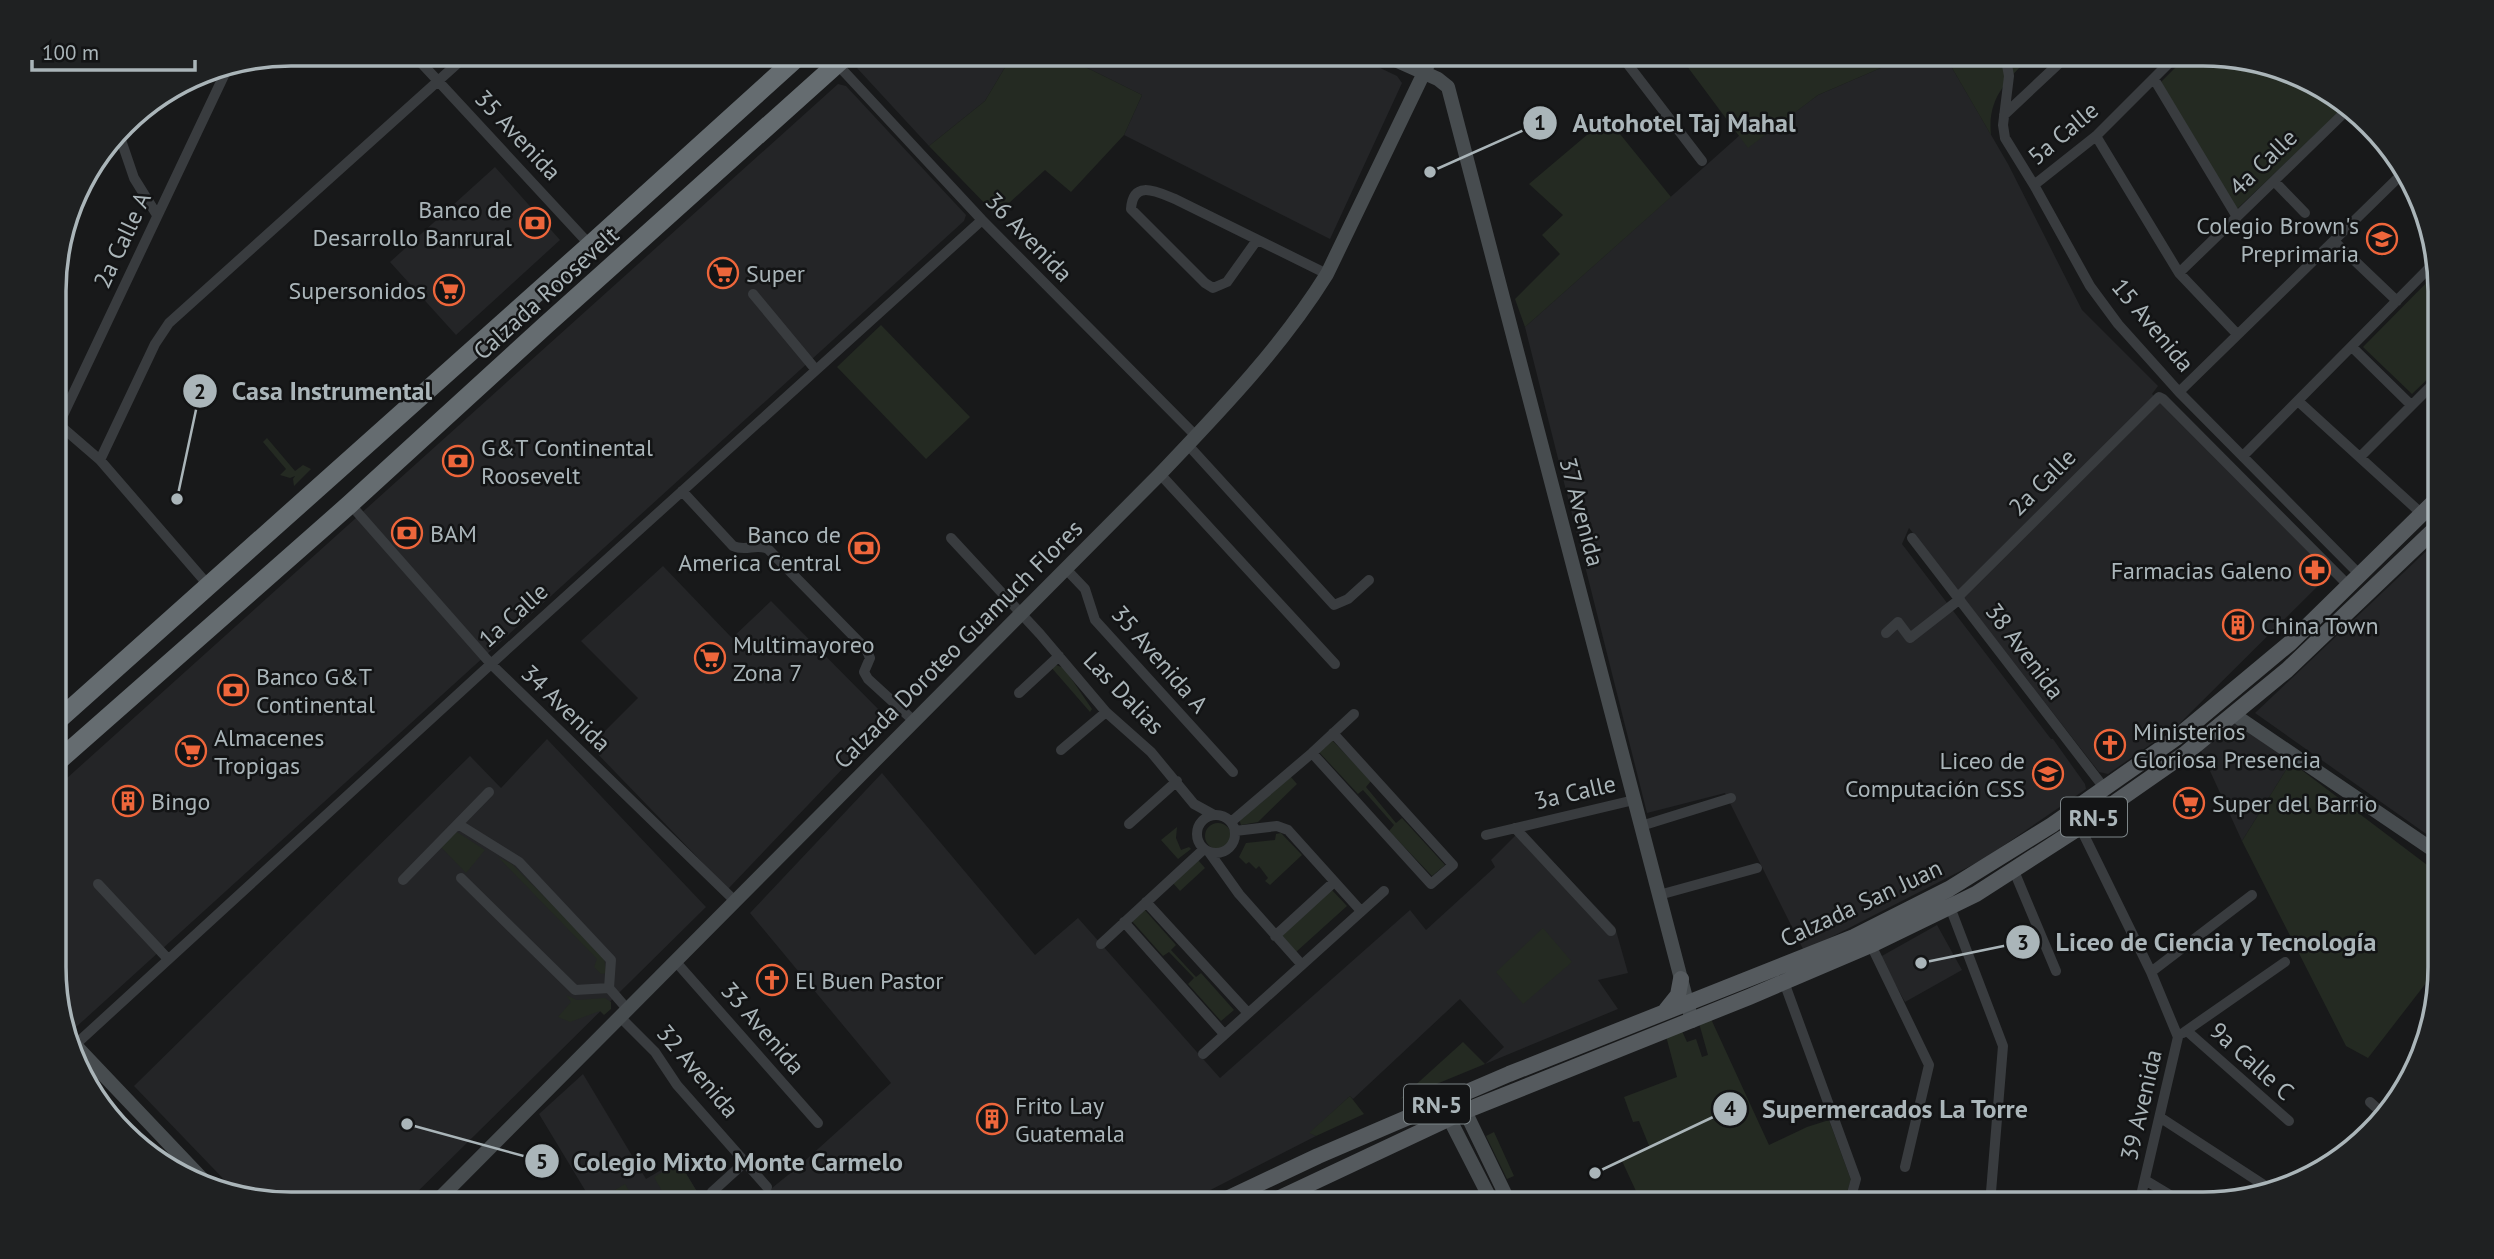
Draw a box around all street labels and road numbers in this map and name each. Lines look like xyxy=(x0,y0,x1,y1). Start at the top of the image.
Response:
street label: 35 Avenida xyxy=(468,83,568,187)
street label: 5a Calle xyxy=(2021,95,2105,171)
street label: 4a Calle xyxy=(2222,122,2304,202)
street label: 36 Avenida xyxy=(979,186,1079,288)
street label: 2a Calle A xyxy=(86,187,158,293)
street label: Calzada Roosevelt xyxy=(467,219,625,367)
street label: 15 Avenida xyxy=(2105,272,2201,378)
street label: 2a Calle xyxy=(2002,442,2082,522)
street label: 37 Avenida xyxy=(1553,454,1611,570)
street label: Calzada Doroteo Guamuch Flores xyxy=(827,513,1089,775)
street label: 1a Calle xyxy=(472,576,554,654)
street label: 38 Avenida xyxy=(1979,597,2071,705)
street label: 35 Avenida A xyxy=(1105,599,1215,719)
street label: Las Dalias xyxy=(1077,645,1171,741)
street label: 34 Avenida xyxy=(515,658,617,758)
street label: 3a Calle xyxy=(1531,768,1619,816)
road number: RN-5 xyxy=(2061,797,2127,836)
street label: Calzada San Juan xyxy=(1775,852,1947,954)
street label: 33 Avenida xyxy=(714,975,812,1081)
street label: 9a Calle C xyxy=(2203,1015,2301,1107)
street label: 32 Avenida xyxy=(650,1018,746,1124)
street label: 39 Avenida xyxy=(2113,1047,2169,1163)
road number: RN-5 xyxy=(1404,1084,1470,1124)

